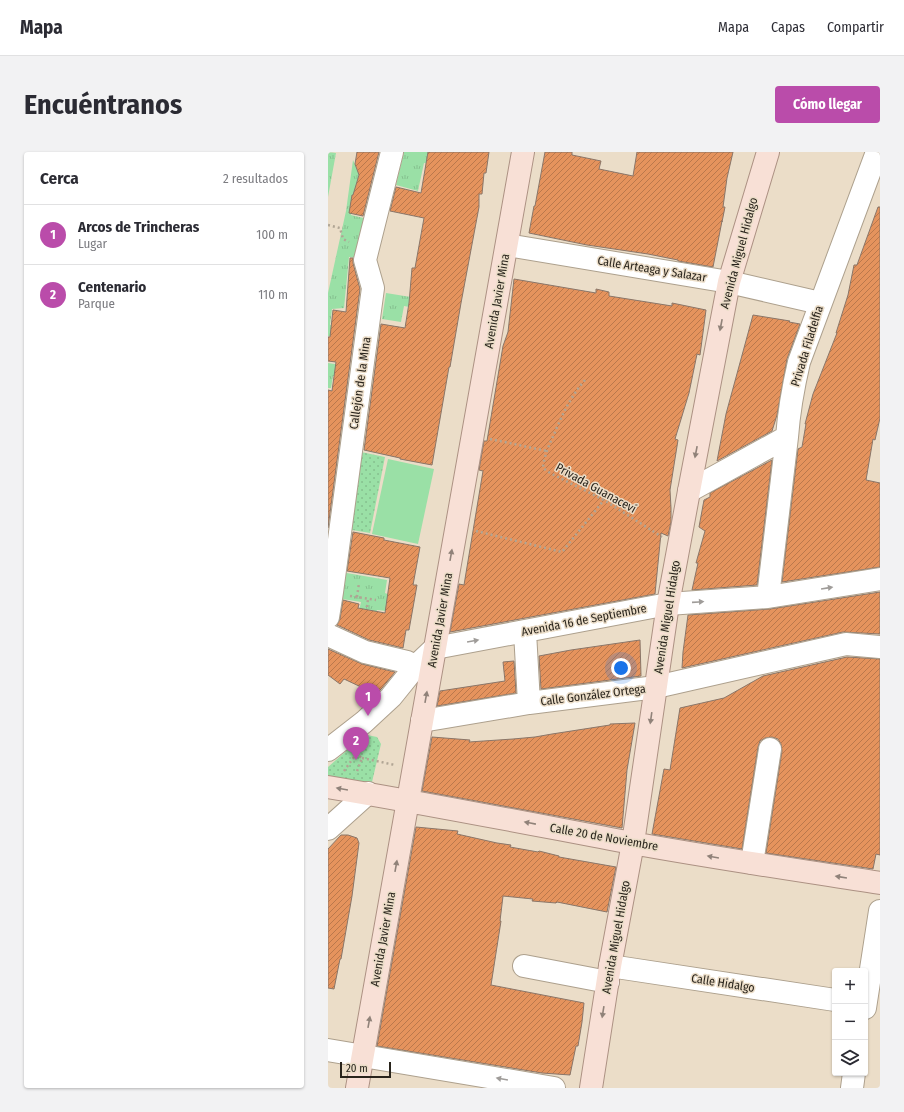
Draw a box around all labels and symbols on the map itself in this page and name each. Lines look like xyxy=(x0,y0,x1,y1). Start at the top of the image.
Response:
street label: Avenida Miguel Hidalgo xyxy=(717,196,761,310)
street label: Avenida Javier Mina xyxy=(482,252,512,350)
street label: Calle Arteaga y Salazar xyxy=(596,253,708,285)
street label: Privada Filadelfia xyxy=(788,304,826,388)
one-way arrow xyxy=(718,318,724,331)
street label: Callejón de la Mina xyxy=(347,336,373,430)
one-way arrow xyxy=(693,446,699,458)
street label: Privada Guanaceví xyxy=(553,460,639,516)
one-way arrow xyxy=(449,549,455,561)
street label: Avenida Miguel Hidalgo xyxy=(651,559,683,675)
street label: Avenida Javier Mina xyxy=(425,571,455,669)
one-way arrow xyxy=(821,585,833,591)
one-way arrow xyxy=(692,598,704,605)
street label: Avenida 16 de Septiembre xyxy=(520,601,648,639)
one-way arrow xyxy=(467,638,479,644)
your location xyxy=(611,658,631,678)
street label: Calle González Ortega xyxy=(540,682,646,708)
pin: 1 xyxy=(355,683,381,716)
one-way arrow xyxy=(423,691,429,703)
one-way arrow xyxy=(648,712,654,724)
pin: 2 xyxy=(343,727,369,760)
one-way arrow xyxy=(336,786,348,792)
one-way arrow xyxy=(524,820,536,826)
street label: Calle 20 de Noviembre xyxy=(549,821,659,853)
one-way arrow xyxy=(707,853,719,859)
one-way arrow xyxy=(393,860,399,873)
one-way arrow xyxy=(835,874,848,880)
street label: Avenida Miguel Hidalgo xyxy=(599,879,633,995)
street label: Avenida Javier Mina xyxy=(368,890,398,988)
street label: Calle Hidalgo xyxy=(690,971,756,995)
one-way arrow xyxy=(600,1006,606,1018)
one-way arrow xyxy=(366,1016,372,1028)
scale bar xyxy=(340,1060,391,1079)
one-way arrow xyxy=(496,1076,508,1082)

